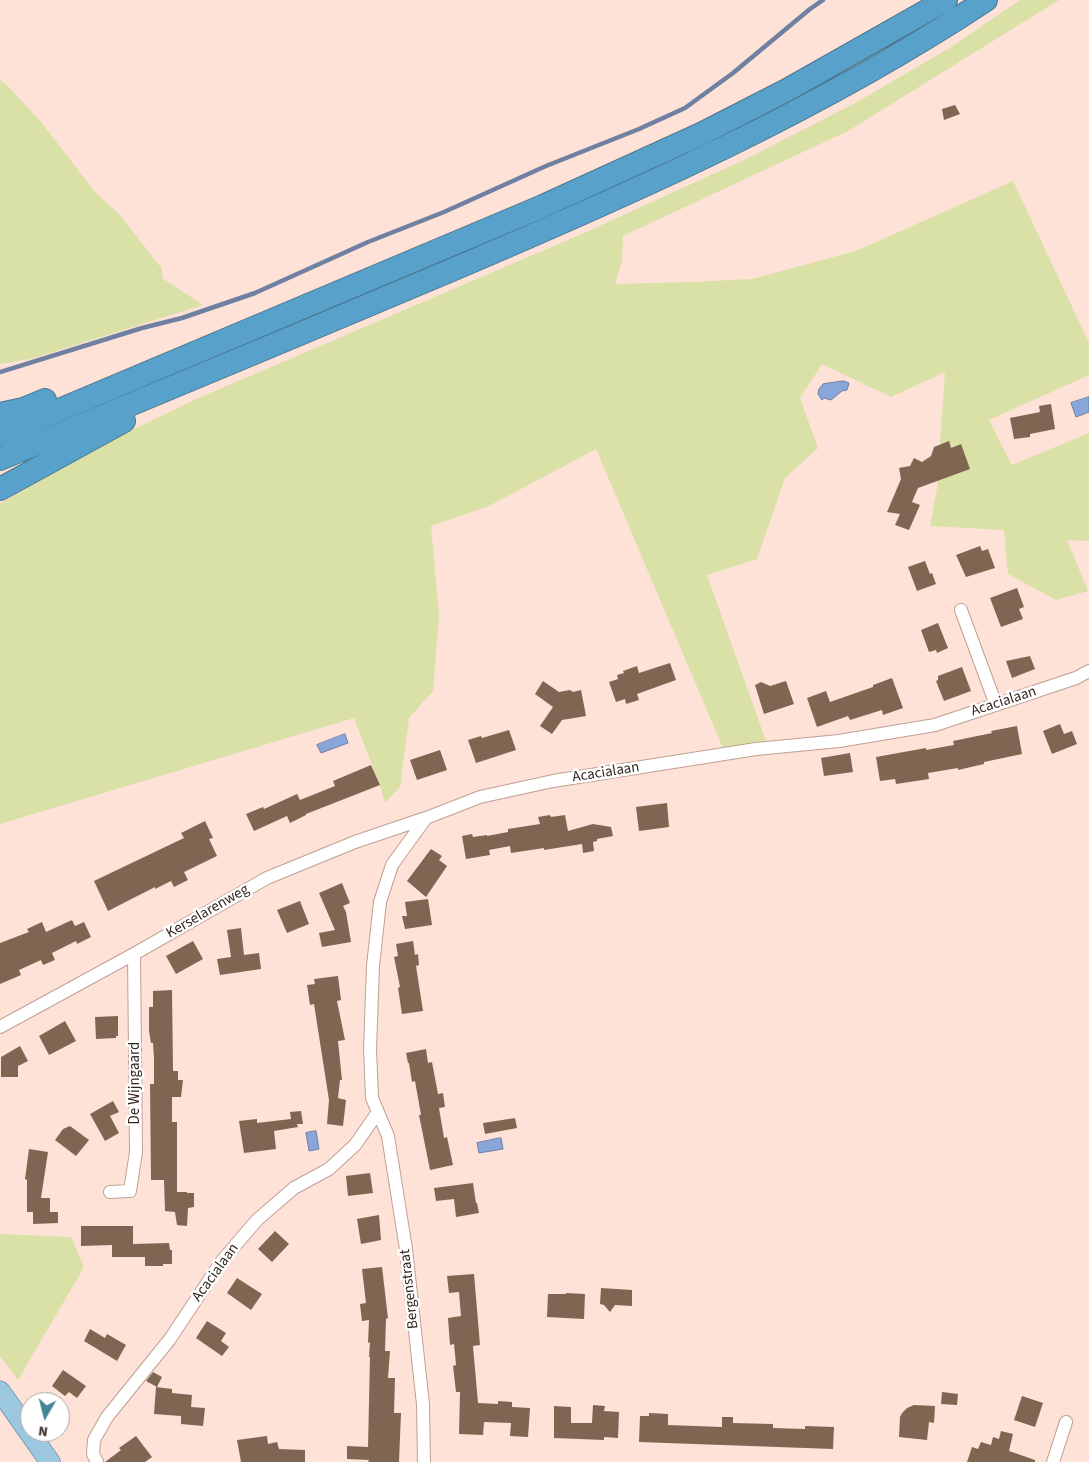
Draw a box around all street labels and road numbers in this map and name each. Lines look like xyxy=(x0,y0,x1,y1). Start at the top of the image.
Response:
street label: Acacialaan xyxy=(969,683,1039,721)
street label: Acacialaan xyxy=(571,759,641,787)
street label: Kerselarenweg xyxy=(163,881,253,943)
street label: De Wijngaard xyxy=(127,1042,145,1124)
street label: Acacialaan xyxy=(189,1240,243,1306)
street label: Bergenstraat xyxy=(397,1248,423,1330)

